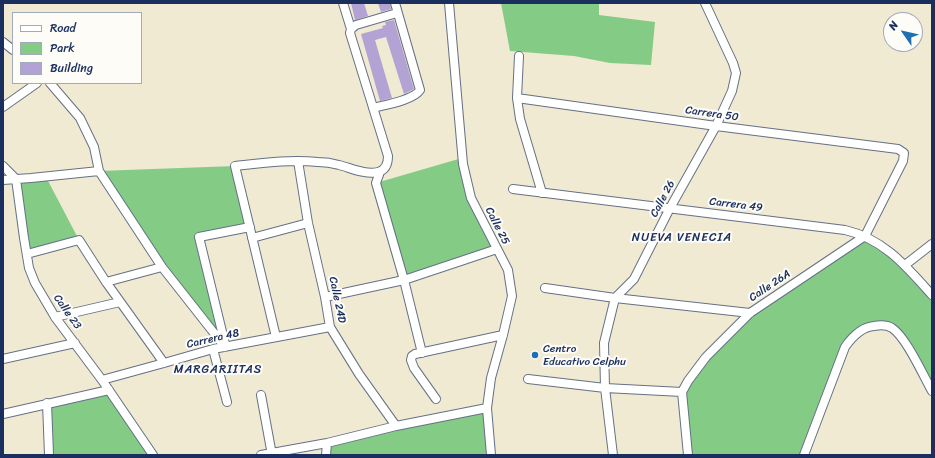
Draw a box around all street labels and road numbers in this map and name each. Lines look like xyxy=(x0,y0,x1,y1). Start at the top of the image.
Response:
street label: Carrera 50 xyxy=(685,104,739,124)
street label: Calle 26 xyxy=(648,178,678,220)
street label: Carrera 49 xyxy=(709,195,763,215)
street label: Calle 25 xyxy=(482,205,512,247)
street label: Calle 26A xyxy=(747,267,793,305)
street label: Calle 24D xyxy=(326,276,348,324)
street label: Calle 23 xyxy=(50,292,84,332)
street label: Carrera 48 xyxy=(185,327,241,351)

